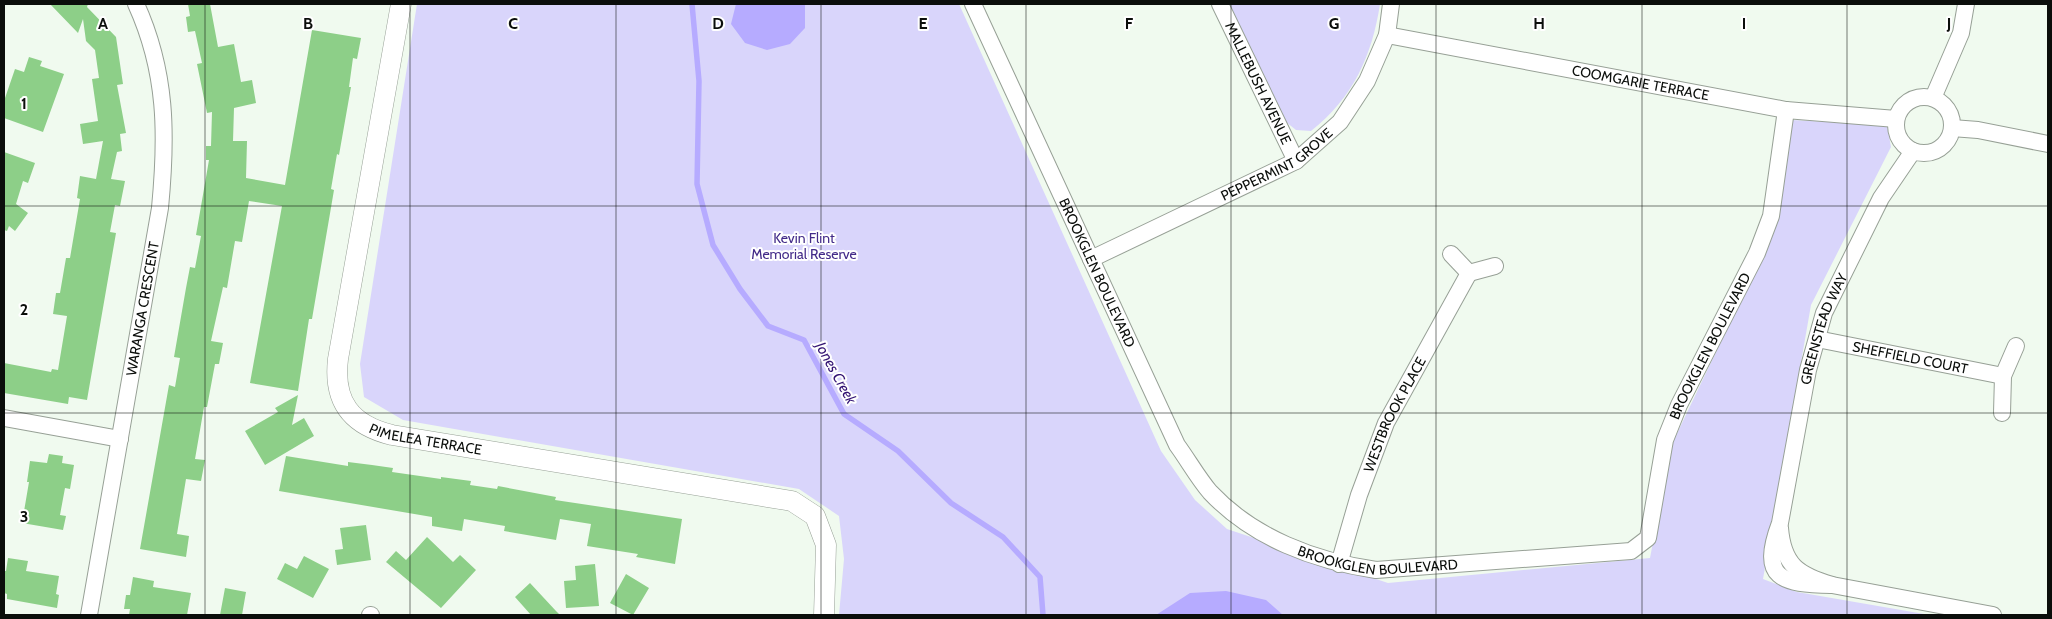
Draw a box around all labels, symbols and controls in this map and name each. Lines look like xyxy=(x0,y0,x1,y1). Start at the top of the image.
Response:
text: A xyxy=(98,14,108,33)
text: B xyxy=(303,14,313,33)
text: C xyxy=(508,14,518,33)
text: D xyxy=(712,14,724,33)
text: E xyxy=(918,14,928,33)
text: F xyxy=(1125,14,1134,33)
text: G xyxy=(1329,14,1339,33)
text: H xyxy=(1533,14,1545,33)
text: I xyxy=(1742,14,1746,33)
text: J xyxy=(1946,14,1951,33)
street label: MALLEBUSH AVENUE xyxy=(1221,19,1296,147)
street label: COOMGARIE TERRACE xyxy=(1570,61,1711,104)
text: 1 xyxy=(21,94,27,113)
street label: PEPPERMINT GROVE xyxy=(1218,124,1336,205)
street label: BROOKGLEN BOULEVARD xyxy=(1055,195,1140,350)
park label: Kevin Flint Memorial Reserve xyxy=(751,229,857,263)
street label: WARANGA CRESCENT xyxy=(122,239,163,377)
street label: BROOKGLEN BOULEVARD xyxy=(1665,269,1754,422)
street label: GREENSTEAD WAY xyxy=(1797,269,1852,386)
text: 2 xyxy=(20,300,28,319)
water label: Jones Creek xyxy=(811,337,861,408)
street label: SHEFFIELD COURT xyxy=(1851,337,1970,378)
street label: WESTBROOK PLACE xyxy=(1359,353,1430,475)
street label: PIMELEA TERRACE xyxy=(366,419,483,459)
text: 3 xyxy=(20,507,28,526)
street label: BROOKGLEN BOULEVARD xyxy=(1295,542,1458,579)

